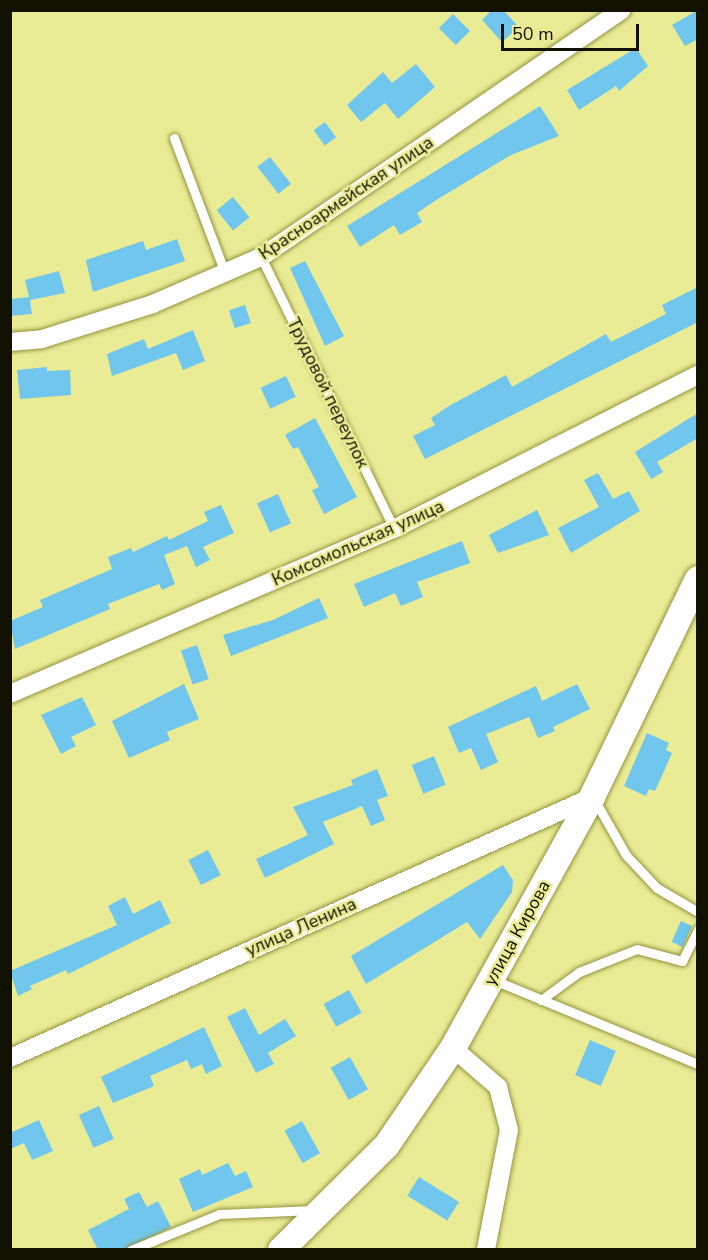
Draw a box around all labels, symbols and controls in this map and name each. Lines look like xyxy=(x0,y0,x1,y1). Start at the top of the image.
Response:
scale bar xyxy=(504,12,642,50)
text: 50 m xyxy=(512,22,554,46)
street label: Красноармейская улица xyxy=(255,131,437,265)
street label: Трудовой переулок xyxy=(282,314,374,472)
street label: Комсомольская улица xyxy=(269,495,447,591)
street label: улица Кирова xyxy=(479,876,555,990)
street label: улица Ленина xyxy=(242,893,360,961)

